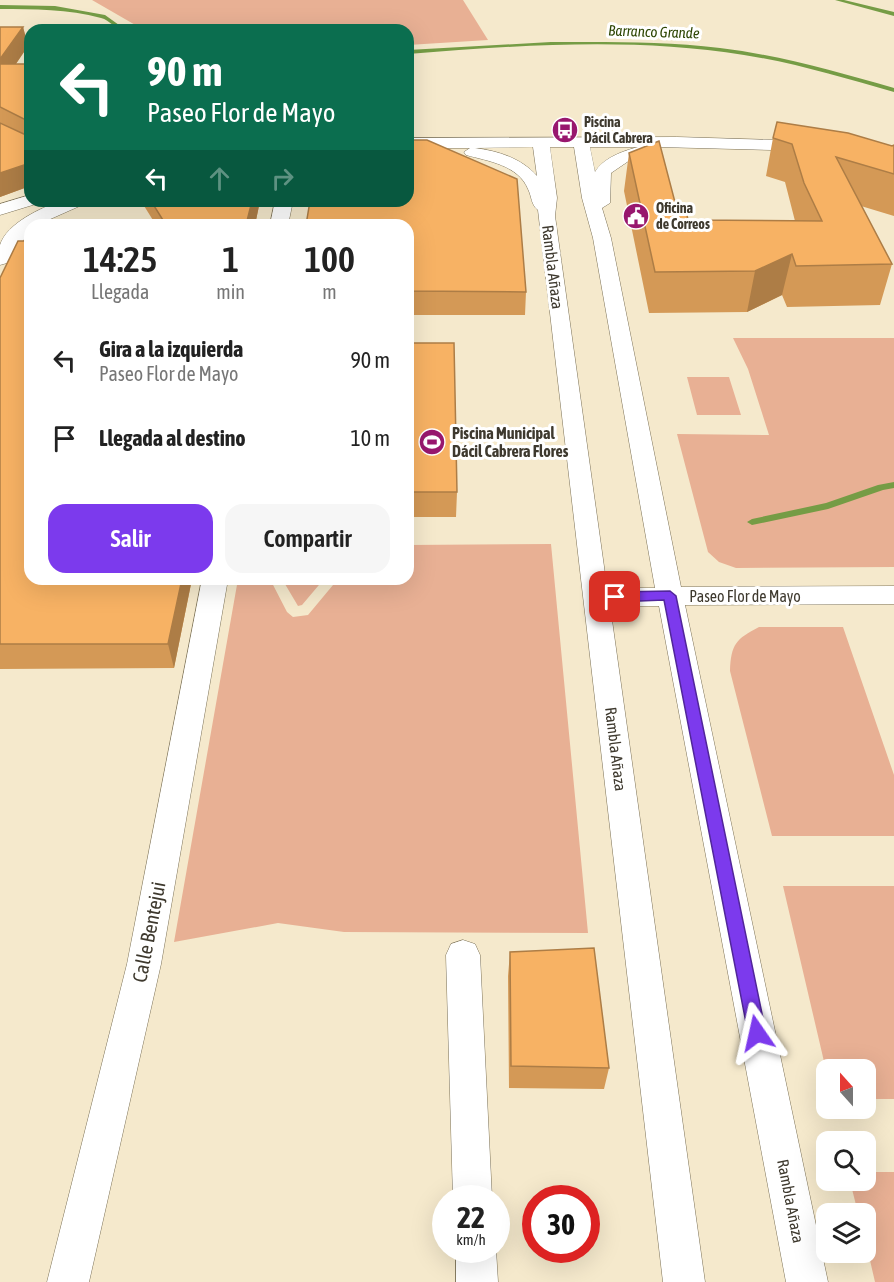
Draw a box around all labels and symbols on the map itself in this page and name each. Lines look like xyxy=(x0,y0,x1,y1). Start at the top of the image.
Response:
water label: Barranco Grande xyxy=(608,21,700,42)
place label: Piscina Dácil Cabrera xyxy=(584,114,653,146)
bus stop icon: Piscina Dácil Cabrera xyxy=(550,115,580,145)
place label: Oficina de Correos xyxy=(656,200,710,232)
public building icon: Oficina de Correos xyxy=(621,201,651,231)
street label: Rambla Añaza xyxy=(539,224,567,310)
place label: Piscina Municipal Dácil Cabrera Flores xyxy=(452,424,569,460)
sports icon: Piscina Municipal Dácil Cabrera Flores xyxy=(417,427,447,457)
pin xyxy=(589,571,640,622)
street label: Paseo Flor de Mayo xyxy=(689,587,801,606)
street label: Rambla Añaza xyxy=(602,706,630,792)
street label: Calle Bentejui xyxy=(127,880,170,984)
position arrow xyxy=(725,1001,789,1065)
north arrow xyxy=(816,1059,876,1119)
street label: Rambla Añaza xyxy=(774,1158,808,1244)
speed limit sign: 30 xyxy=(522,1185,600,1263)

